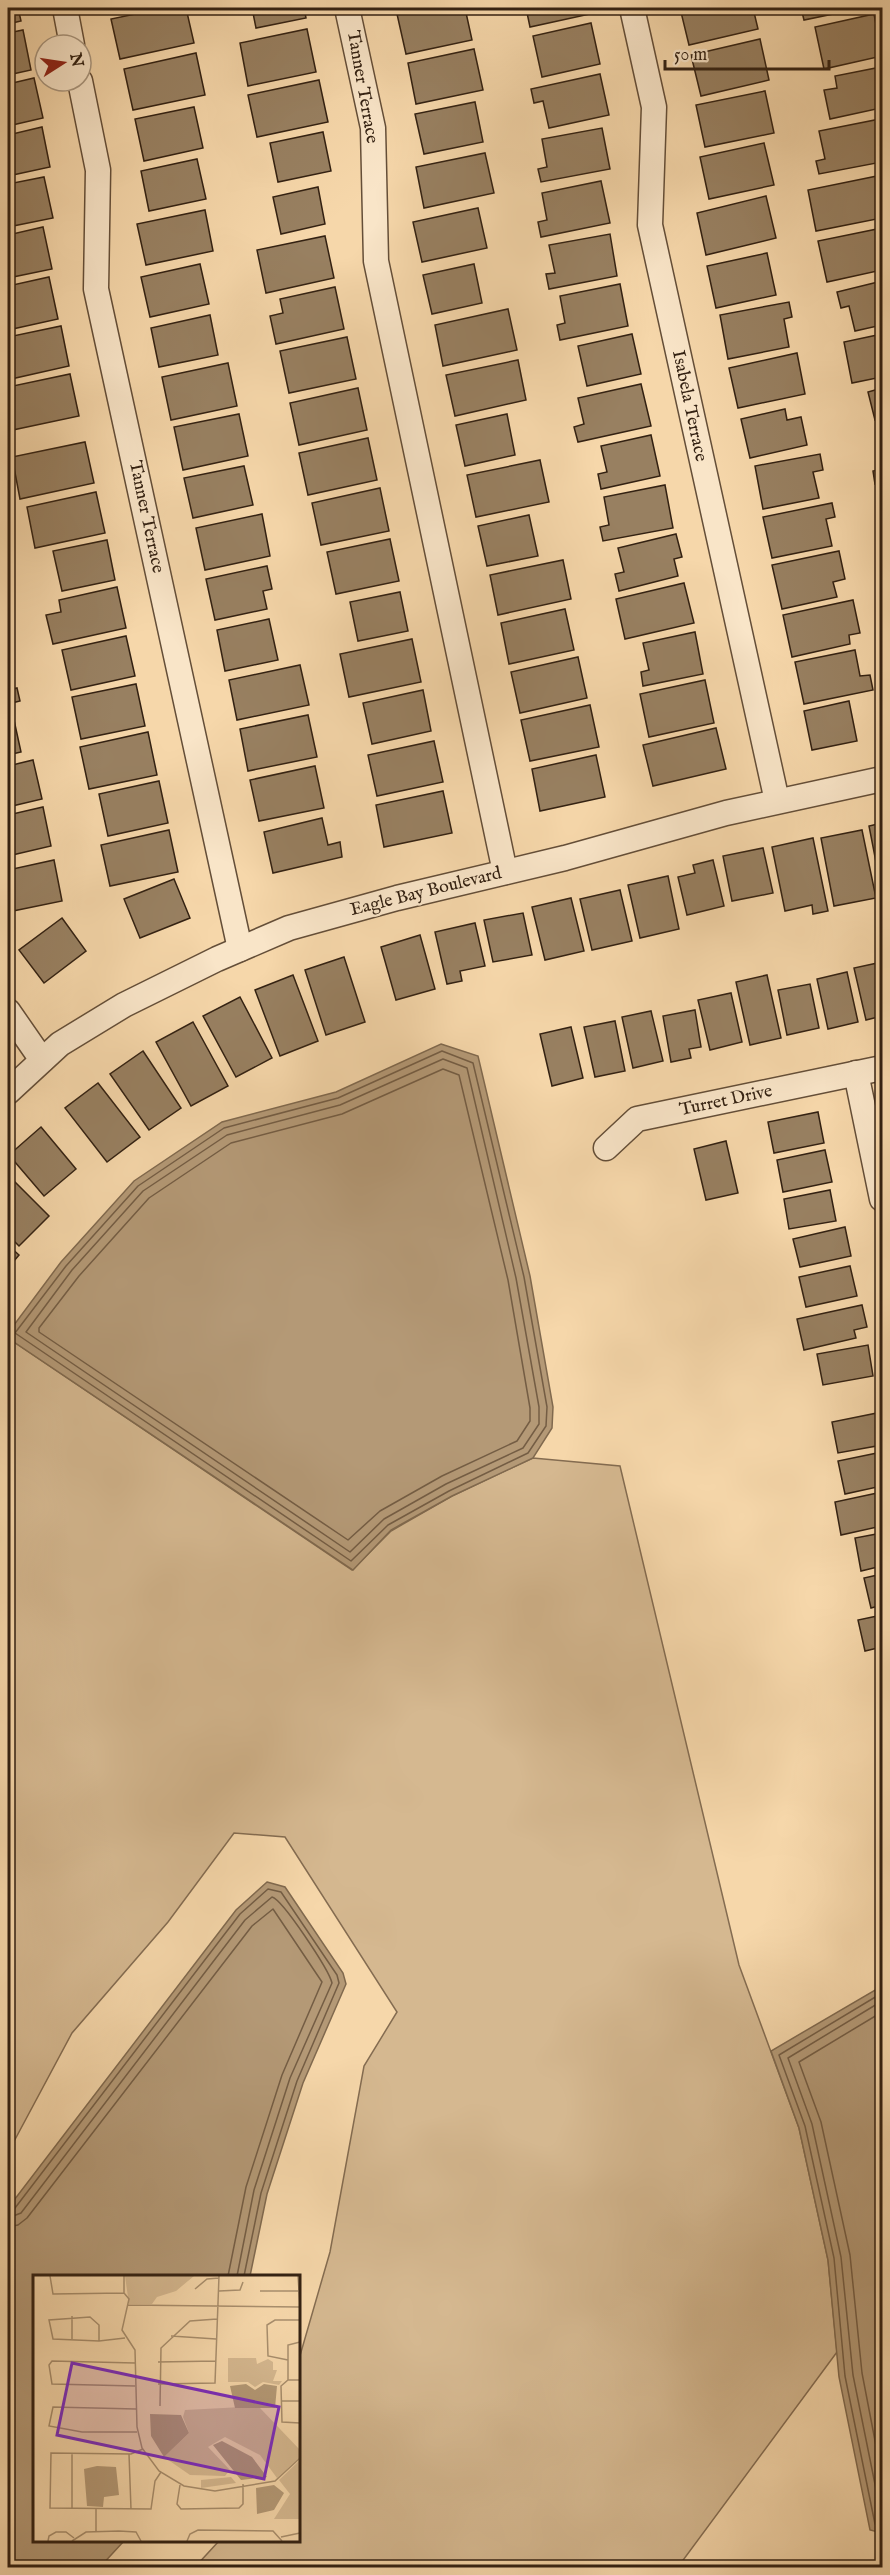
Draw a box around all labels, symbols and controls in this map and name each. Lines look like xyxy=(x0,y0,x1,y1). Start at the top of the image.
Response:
street label: Tanner Terrace xyxy=(341,29,383,145)
north arrow xyxy=(33,33,93,93)
scale bar xyxy=(665,33,828,71)
text: 50 m xyxy=(674,44,707,67)
text: N xyxy=(64,50,87,69)
street label: Isabela Terrace xyxy=(666,348,712,464)
street label: Tanner Terrace xyxy=(123,459,169,575)
street label: Eagle Bay Boulevard xyxy=(348,862,504,922)
street label: Turret Drive xyxy=(677,1080,775,1122)
inset map xyxy=(33,2275,300,2542)

